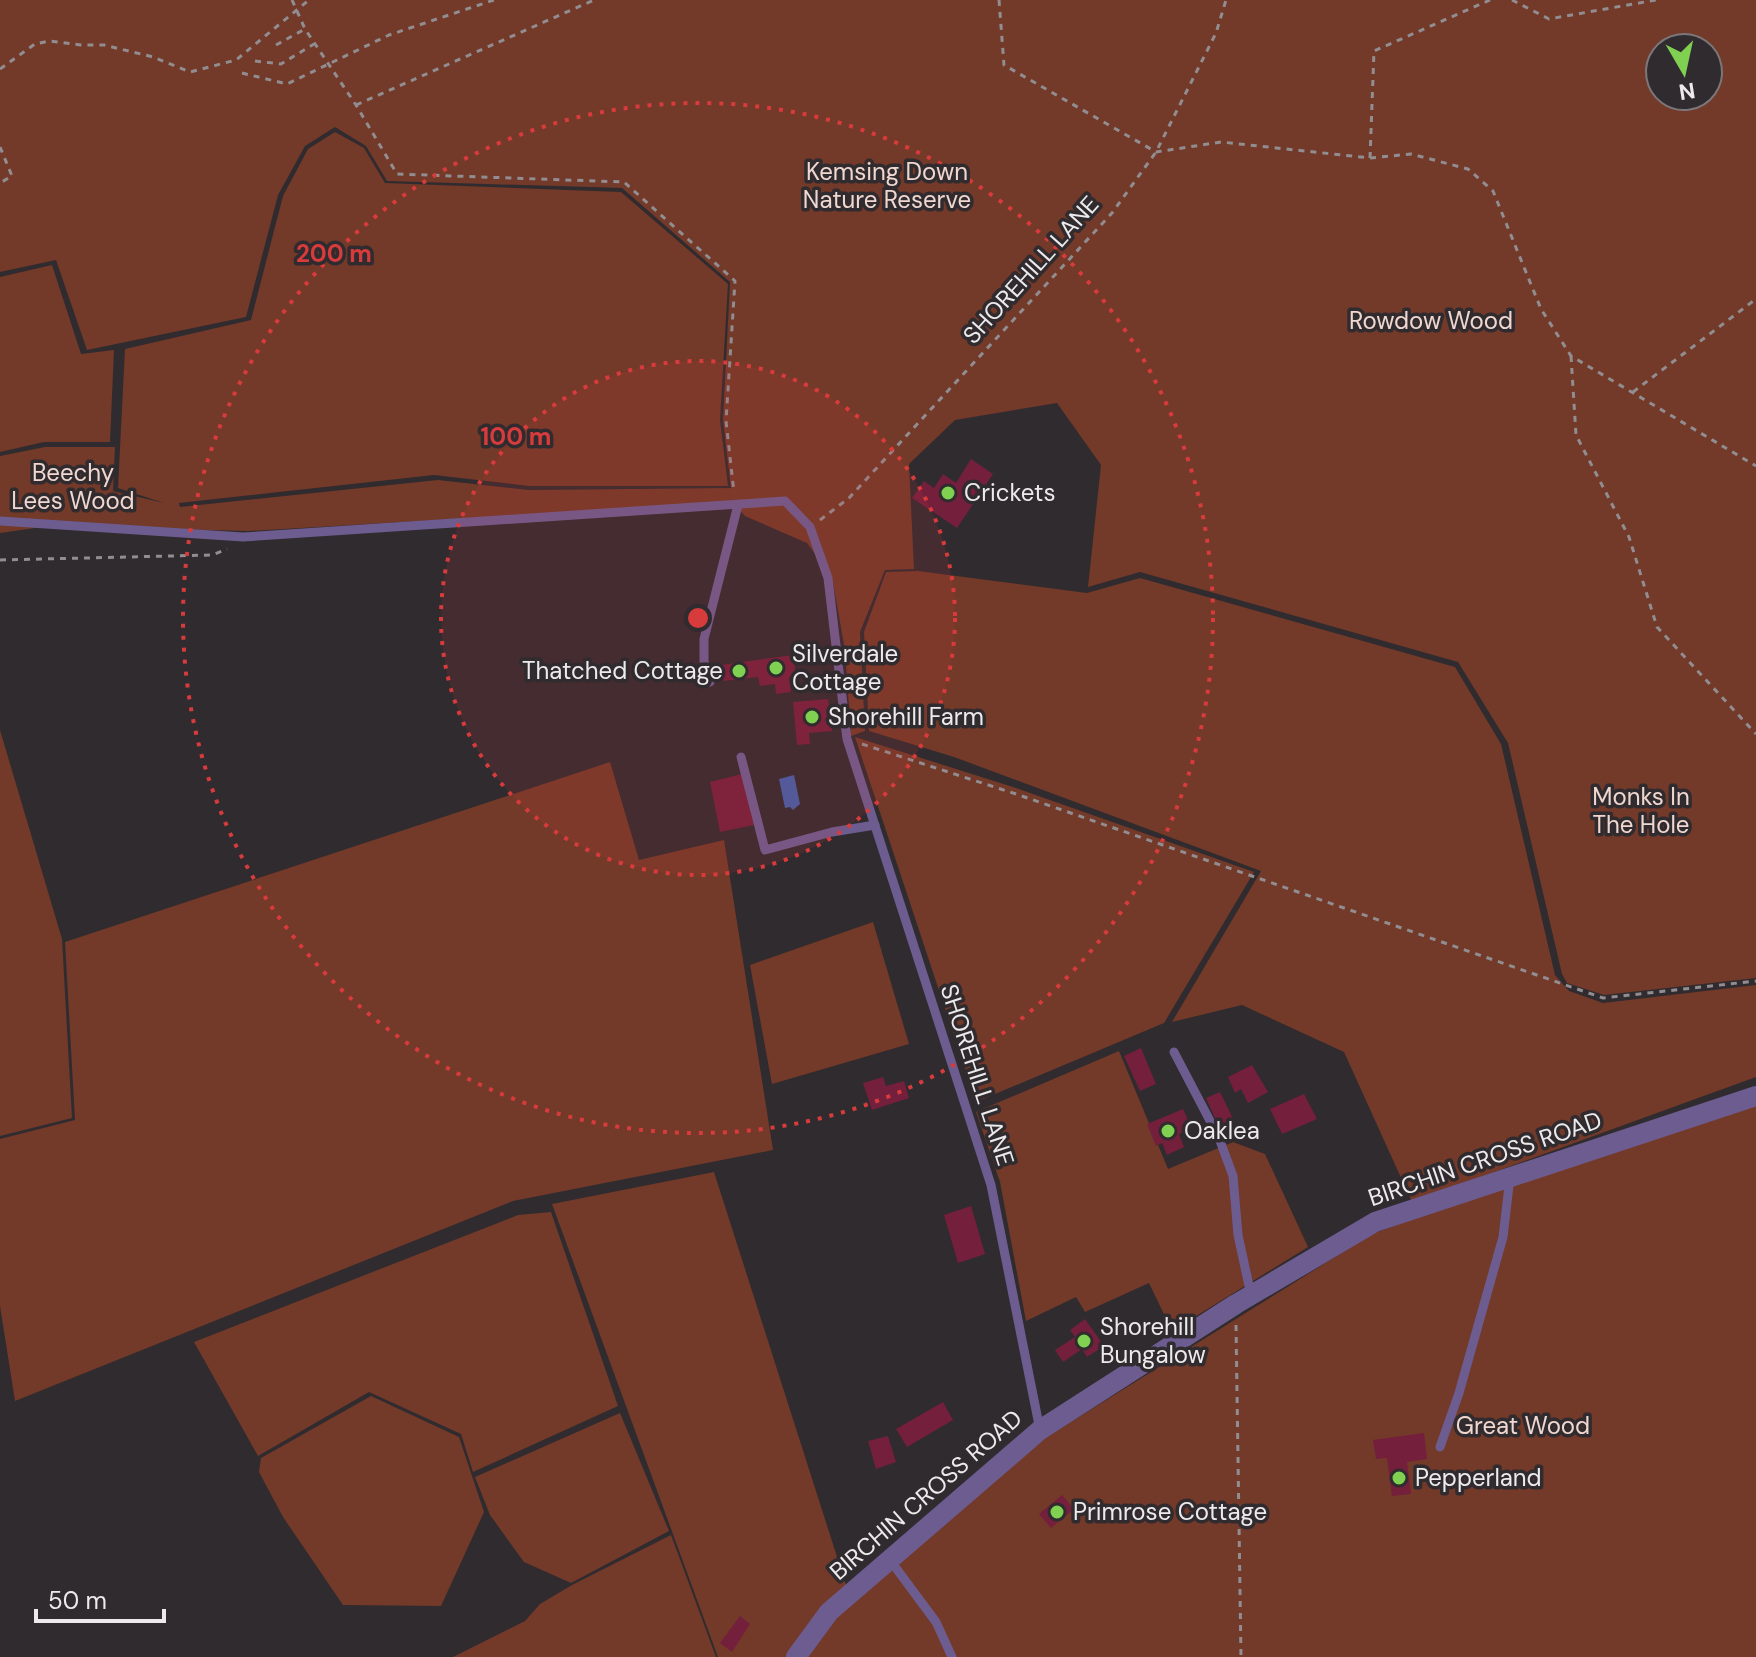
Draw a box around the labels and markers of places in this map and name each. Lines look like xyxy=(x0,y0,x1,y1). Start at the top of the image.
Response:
place label: Crickets xyxy=(964,477,1056,508)
marker: Crickets xyxy=(939,484,957,502)
centre of rings xyxy=(684,604,712,632)
place label: Silverdale Cottage xyxy=(792,638,898,697)
place label: Thatched Cottage xyxy=(522,655,723,686)
marker: Silverdale Cottage xyxy=(767,659,785,677)
marker: Thatched Cottage xyxy=(730,662,748,680)
place label: Shorehill Farm xyxy=(828,701,984,732)
marker: Shorehill Farm xyxy=(803,708,821,726)
place label: Oaklea xyxy=(1184,1115,1260,1146)
marker: Oaklea xyxy=(1159,1122,1177,1140)
place label: Shorehill Bungalow xyxy=(1100,1311,1206,1370)
marker: Shorehill Bungalow xyxy=(1075,1332,1093,1350)
place label: Pepperland xyxy=(1415,1462,1542,1493)
marker: Pepperland xyxy=(1390,1469,1408,1487)
place label: Primrose Cottage xyxy=(1073,1496,1267,1527)
marker: Primrose Cottage xyxy=(1048,1503,1066,1521)

